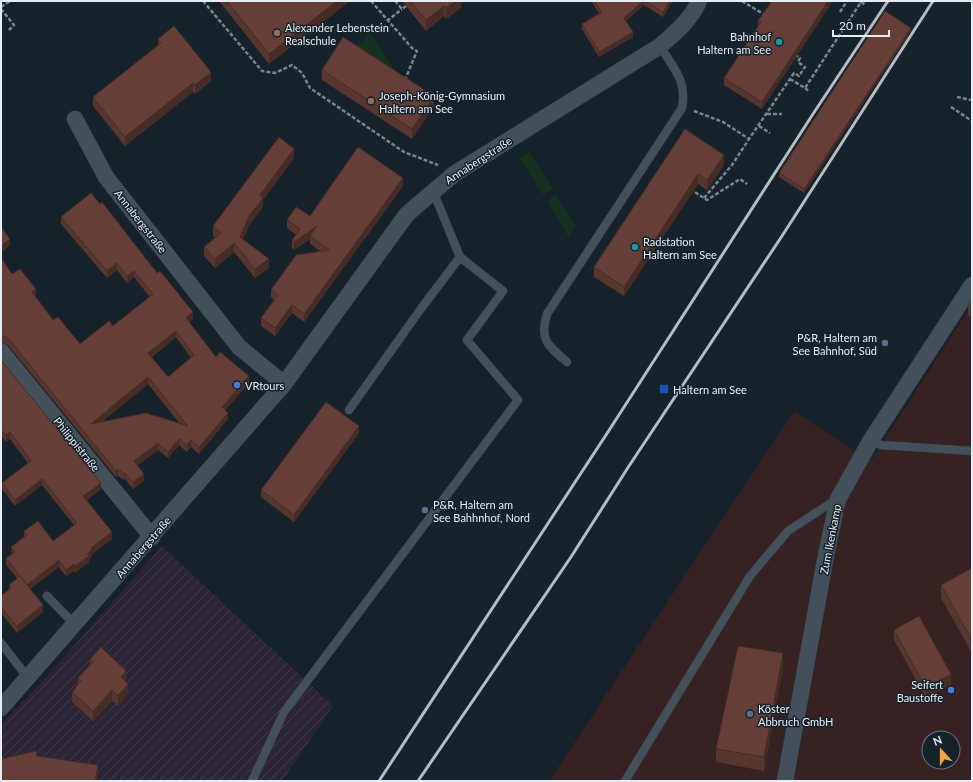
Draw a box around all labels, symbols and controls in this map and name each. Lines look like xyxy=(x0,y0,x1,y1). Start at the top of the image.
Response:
scale bar xyxy=(833,12,889,38)
text: 20 m xyxy=(839,18,866,33)
place label: Alexander Lebenstein Realschule xyxy=(285,21,389,47)
marker: Alexander Lebenstein Realschule xyxy=(272,28,282,38)
place label: Bahnhof Haltern am See xyxy=(697,30,771,56)
marker: Bahnhof Haltern am See xyxy=(774,37,784,47)
place label: Joseph-König-Gymnasium Haltern am See xyxy=(379,89,505,115)
marker: Joseph-König-Gymnasium Haltern am See xyxy=(366,96,376,106)
street label: Annabergstraße xyxy=(442,133,514,186)
street label: Annabergstraße xyxy=(112,187,170,255)
place label: Radstation Haltern am See xyxy=(643,235,717,261)
marker: Radstation Haltern am See xyxy=(630,242,640,252)
place label: P&R, Haltern am See Bahnhof, Süd xyxy=(793,331,877,357)
marker: P&R, Haltern am See Bahnhof, Süd xyxy=(880,338,890,348)
place label: VRtours xyxy=(245,379,284,392)
marker: VRtours xyxy=(232,380,242,390)
marker: Haltern am See xyxy=(658,383,670,395)
place label: Haltern am See xyxy=(673,383,747,396)
street label: Philippistraße xyxy=(51,414,103,474)
place label: P&R, Haltern am See Bahhnhof, Nord xyxy=(433,498,530,524)
street label: Zum Ikenkamp xyxy=(817,503,843,575)
marker: P&R, Haltern am See Bahhnhof, Nord xyxy=(420,505,430,515)
street label: Annabergstraße xyxy=(113,514,173,580)
place label: Seifert Baustoffe xyxy=(897,678,943,704)
marker: Seifert Baustoffe xyxy=(946,685,956,695)
place label: Köster Abbruch GmbH xyxy=(758,702,833,728)
marker: Köster Abbruch GmbH xyxy=(745,709,755,719)
north arrow xyxy=(921,730,961,770)
text: N xyxy=(931,733,944,748)

